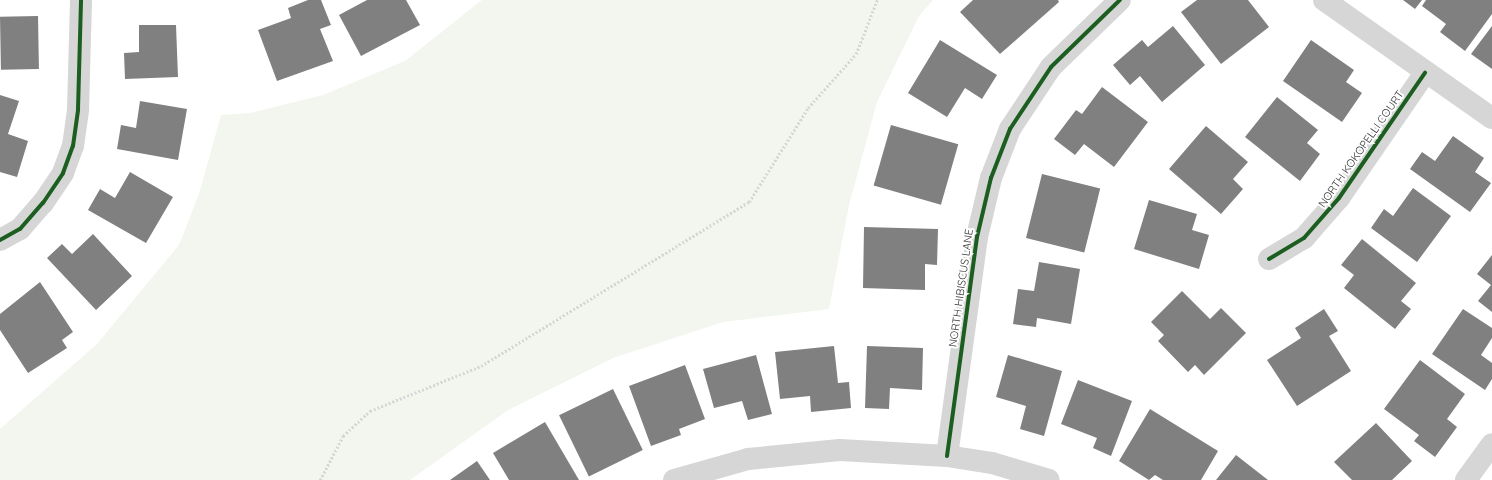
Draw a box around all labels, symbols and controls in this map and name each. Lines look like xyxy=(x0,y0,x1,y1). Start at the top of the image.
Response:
street label: NORTH KOKOPELLI COURT xyxy=(1315,88,1407,210)
street label: NORTH HIBISCUS LANE xyxy=(946,228,976,348)

